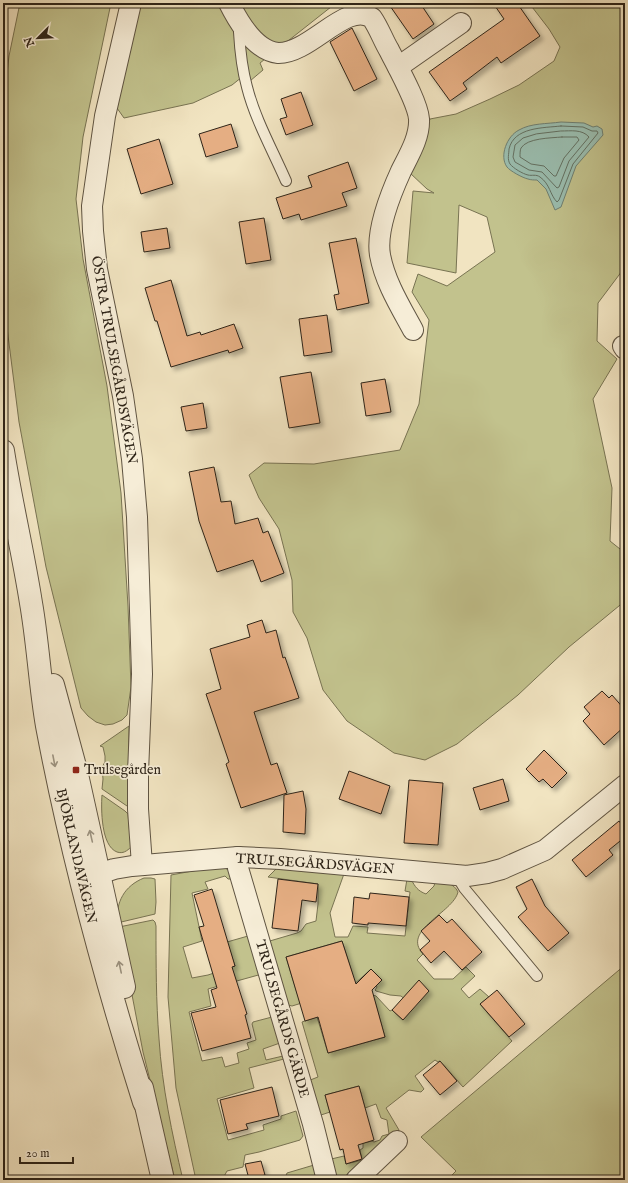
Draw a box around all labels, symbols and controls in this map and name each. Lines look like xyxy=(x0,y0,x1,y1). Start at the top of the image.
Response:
north arrow xyxy=(18,18,58,58)
text: N xyxy=(21,34,39,50)
street label: ÖSTRA TRULSEGÅRDSVÄGEN xyxy=(87,254,142,466)
one-way arrow xyxy=(50,754,58,767)
place label: Trulsegården xyxy=(84,761,161,779)
marker: Trulsegården xyxy=(71,765,81,775)
street label: BJÖRLANDAVÄGEN xyxy=(52,786,101,926)
one-way arrow xyxy=(86,830,94,843)
street label: TRULSEGÅRDSVÄGEN xyxy=(235,848,395,879)
street label: TRULSEGÅRDS GÄRDE xyxy=(251,938,314,1100)
one-way arrow xyxy=(115,961,123,974)
scale bar xyxy=(20,1139,73,1165)
text: 20 m xyxy=(26,1146,49,1161)

